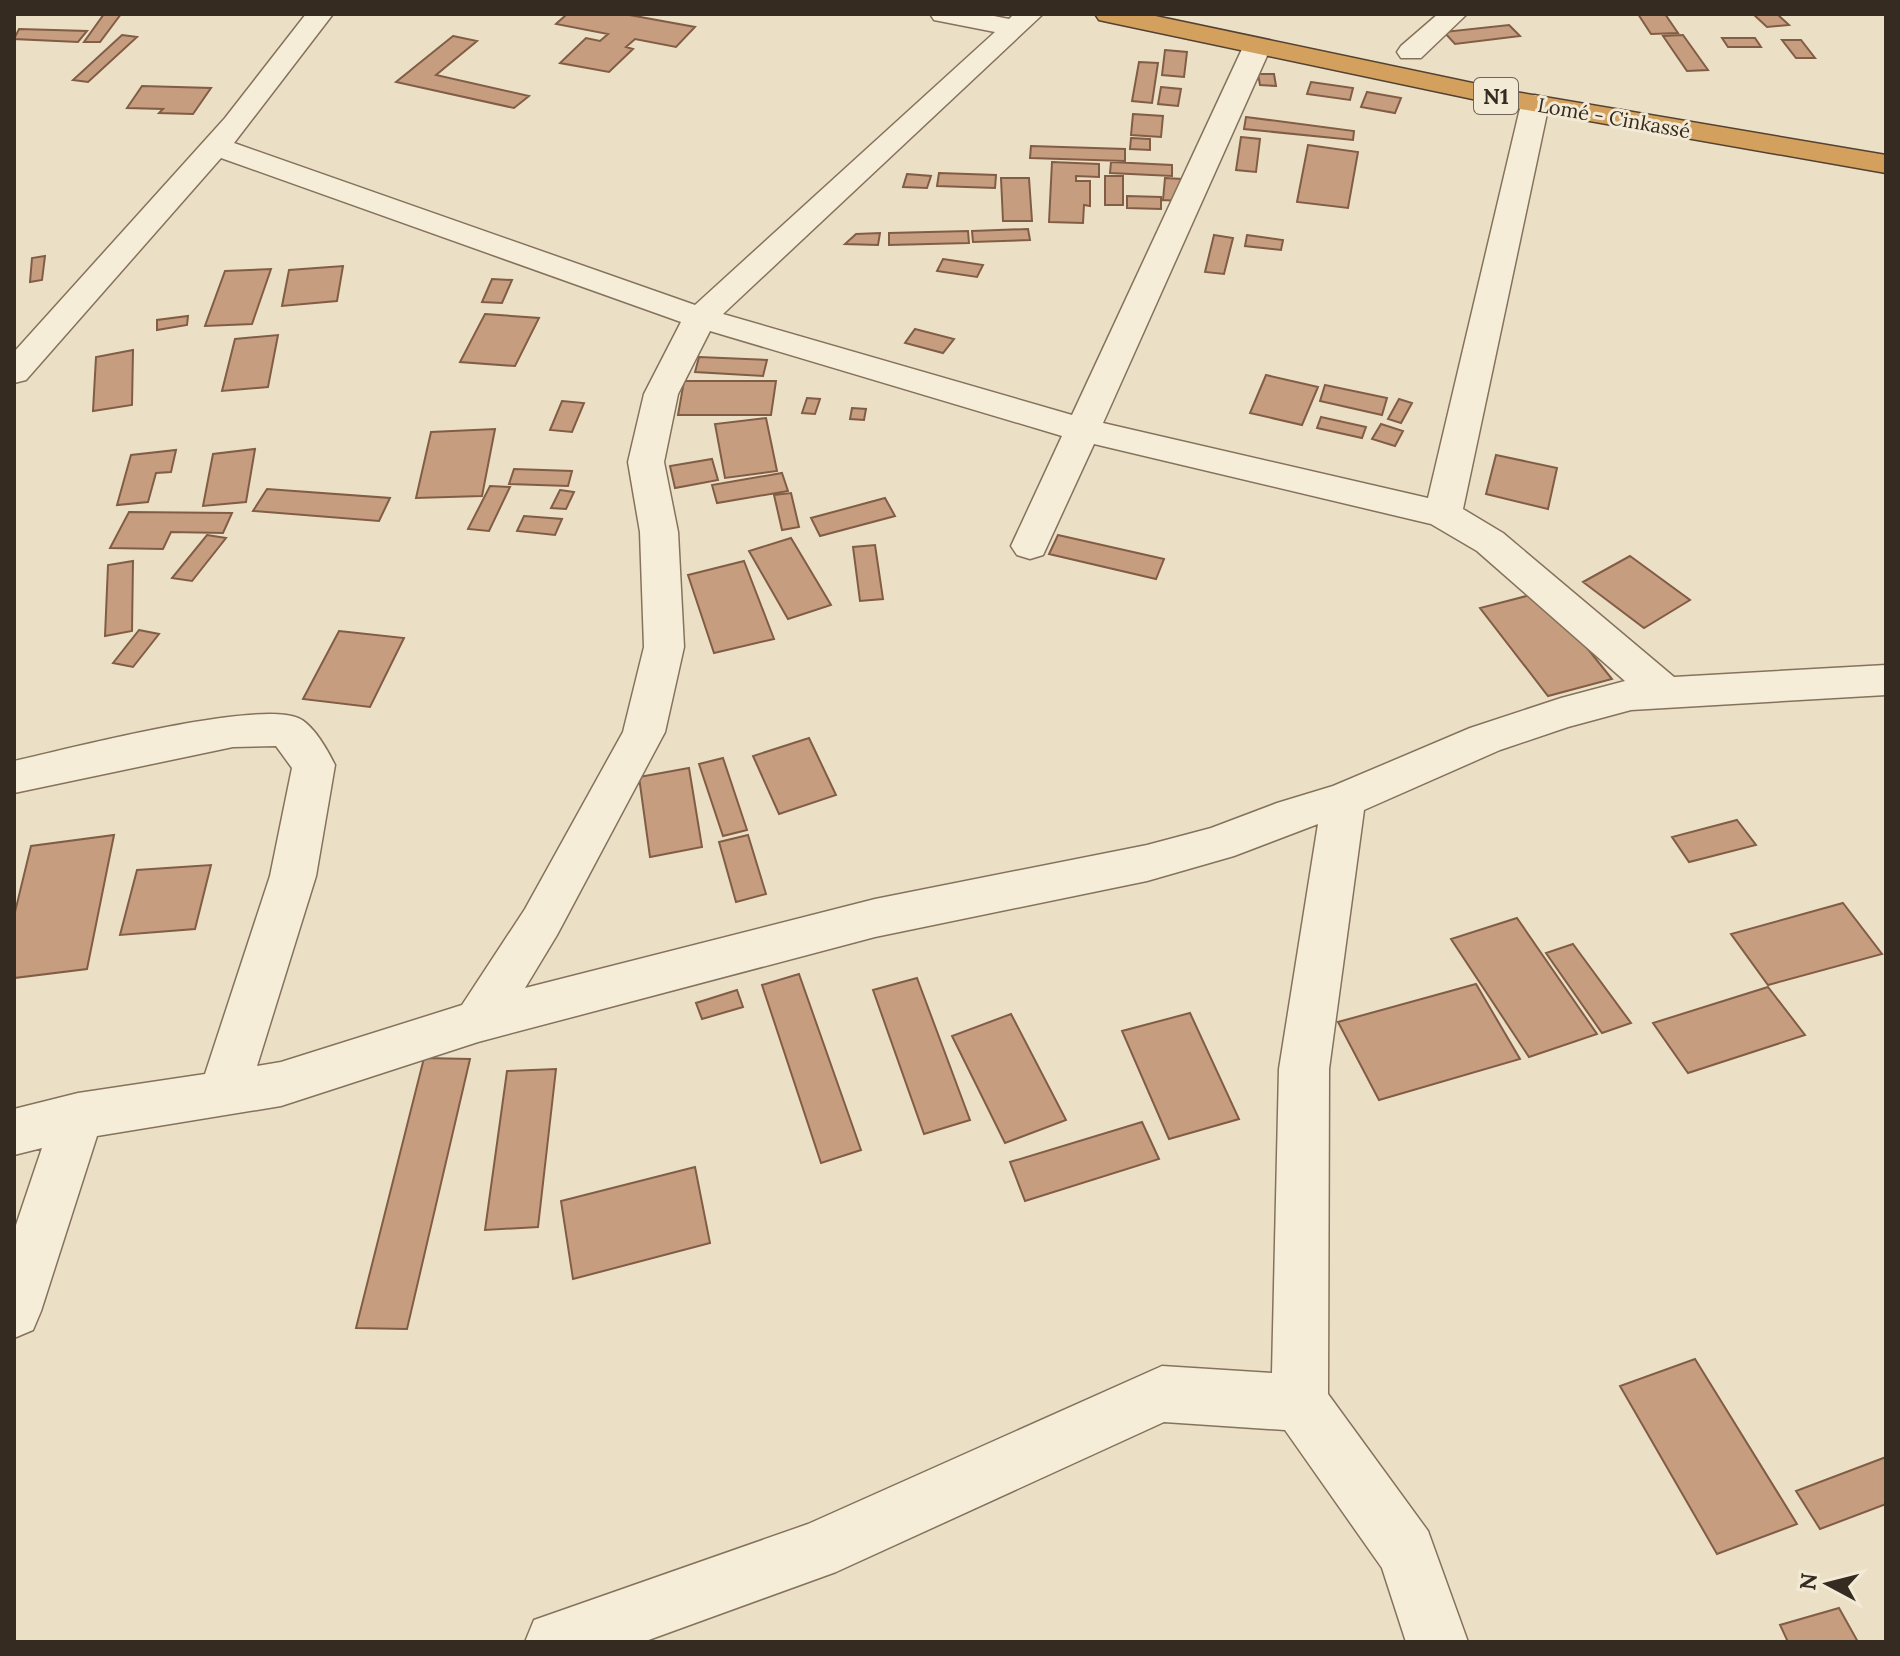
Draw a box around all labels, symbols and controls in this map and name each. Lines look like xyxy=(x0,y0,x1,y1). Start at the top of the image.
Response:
road number: N1 xyxy=(1474,78,1518,114)
street label: Lomé - Cinkassé xyxy=(1536,92,1692,143)
north arrow xyxy=(1788,1544,1868,1624)
text: N xyxy=(1793,1571,1823,1592)

